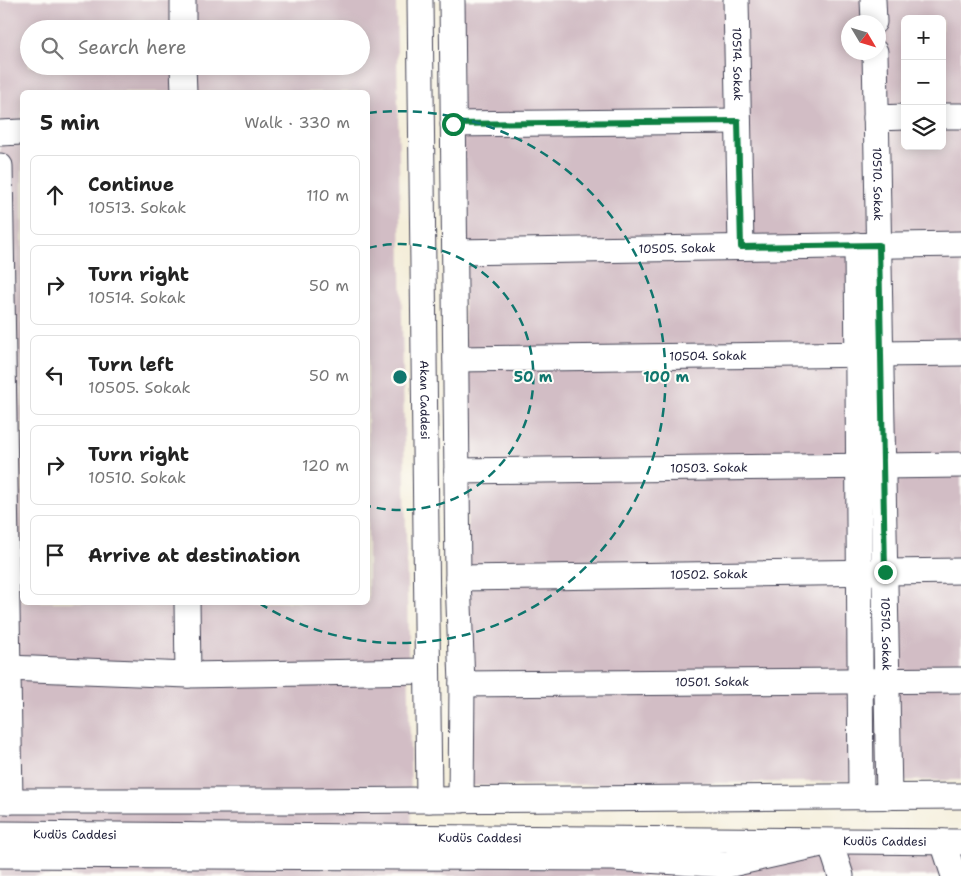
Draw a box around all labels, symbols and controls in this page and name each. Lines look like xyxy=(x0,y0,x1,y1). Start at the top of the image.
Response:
north arrow xyxy=(841,15,886,60)
map controls xyxy=(901,15,946,150)
button: + xyxy=(901,15,946,60)
search box xyxy=(20,20,370,75)
street label: 10514. Sokak xyxy=(729,27,746,101)
icon: search xyxy=(38,34,66,62)
text: Search here xyxy=(78,35,187,60)
button: − xyxy=(901,60,946,105)
button: layers xyxy=(901,105,946,150)
text: 5 min xyxy=(40,109,100,137)
text: Walk · 330 m xyxy=(244,112,350,133)
route start xyxy=(442,113,465,136)
street label: 10510. Sokak xyxy=(869,147,886,221)
text: Continue xyxy=(88,172,174,197)
icon: ahead xyxy=(41,181,69,209)
text: 110 m xyxy=(306,185,349,206)
text: 10513. Sokak xyxy=(88,197,186,218)
street label: 10505. Sokak xyxy=(638,240,716,257)
text: Turn right xyxy=(88,262,189,287)
icon: right xyxy=(41,271,69,299)
text: 50 m xyxy=(309,275,349,296)
text: 10514. Sokak xyxy=(88,287,186,308)
street label: 10504. Sokak xyxy=(669,348,747,364)
text: Turn left xyxy=(88,352,174,377)
street label: Akan Caddesi xyxy=(416,360,433,440)
icon: left xyxy=(41,361,69,389)
text: 50 m xyxy=(309,365,349,386)
text: 50 m xyxy=(514,367,553,387)
text: 100 m xyxy=(643,367,689,387)
centre of rings xyxy=(391,368,409,386)
text: 10505. Sokak xyxy=(88,377,191,398)
text: Turn right xyxy=(88,442,189,467)
icon: right xyxy=(41,451,69,479)
text: 120 m xyxy=(302,455,349,476)
street label: 10503. Sokak xyxy=(670,460,748,476)
text: 10510. Sokak xyxy=(88,467,186,488)
icon: arrive xyxy=(41,541,69,569)
text: Arrive at destination xyxy=(88,543,300,568)
route end xyxy=(874,561,897,584)
street label: 10502. Sokak xyxy=(670,566,748,583)
street label: 10510. Sokak xyxy=(877,597,895,671)
street label: 10501. Sokak xyxy=(675,674,749,690)
street label: Kudüs Caddesi xyxy=(33,826,117,843)
street label: Kudüs Caddesi xyxy=(438,830,522,846)
street label: Kudüs Caddesi xyxy=(843,833,927,850)

